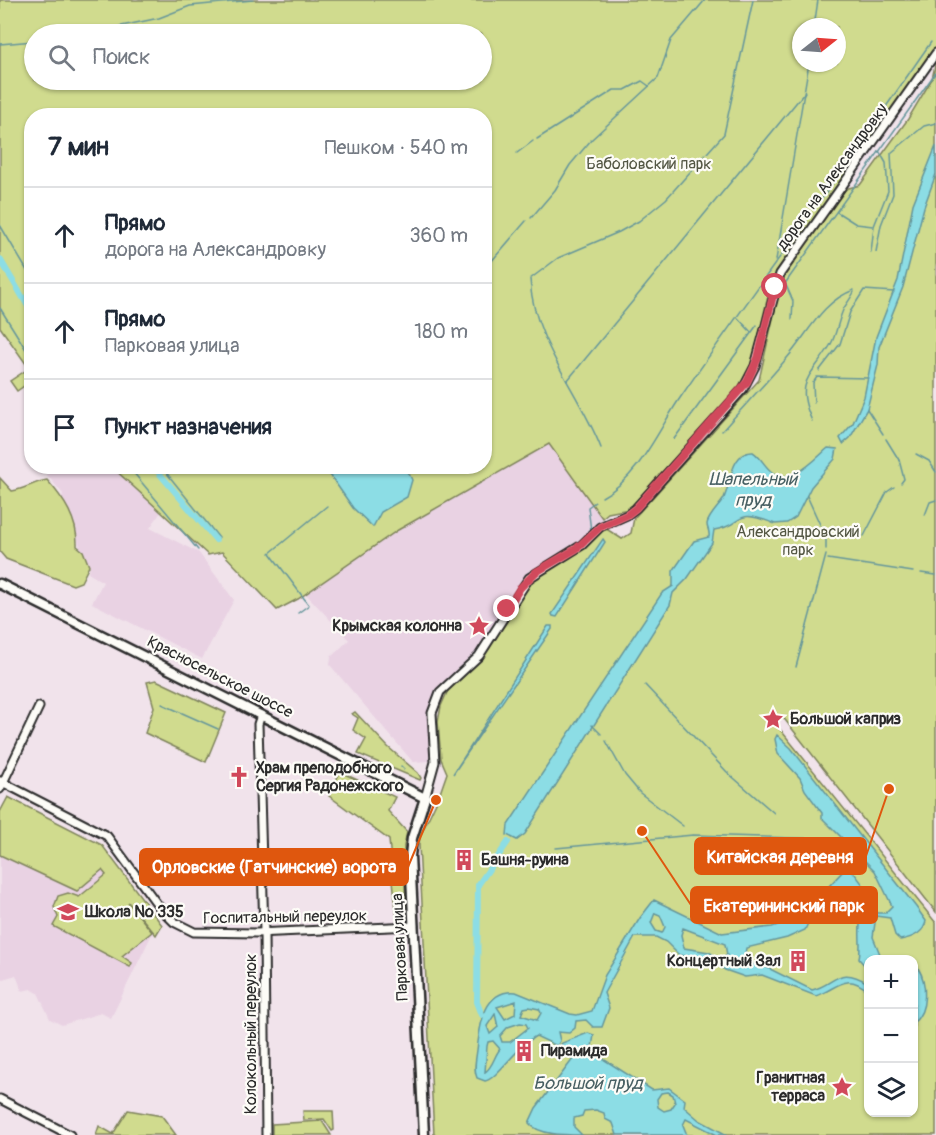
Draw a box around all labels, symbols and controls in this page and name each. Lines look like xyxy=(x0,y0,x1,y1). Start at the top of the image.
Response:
north arrow xyxy=(792,18,846,72)
search box xyxy=(24,24,492,90)
icon: search xyxy=(45,41,78,74)
text: Поиск xyxy=(93,43,150,71)
street label: дорога на Александровку xyxy=(772,99,892,254)
text: 7 мин xyxy=(48,131,109,163)
text: Пешком · 540 m xyxy=(324,135,468,160)
park label: Баболовский парк xyxy=(586,154,712,174)
text: Прямо xyxy=(105,209,165,237)
icon: ahead xyxy=(48,219,81,252)
text: 360 m xyxy=(409,223,468,248)
text: дорога на Александровку xyxy=(105,237,326,262)
route start xyxy=(761,273,787,299)
text: Прямо xyxy=(105,305,165,333)
icon: ahead xyxy=(48,315,81,348)
text: 180 m xyxy=(414,319,468,344)
text: Парковая улица xyxy=(105,333,239,358)
icon: arrive xyxy=(48,411,81,444)
text: Пункт назначения xyxy=(105,413,272,441)
water label: Шапельный пруд xyxy=(709,468,798,512)
park label: Александровский парк xyxy=(736,522,860,560)
route end xyxy=(493,595,519,621)
place icon: Крымская колонна xyxy=(467,614,491,638)
place label: Крымская колонна xyxy=(332,616,463,636)
street label: Красносельское шоссе xyxy=(144,632,296,723)
place icon: Большой каприз xyxy=(761,707,785,731)
place label: Большой каприз xyxy=(790,709,902,729)
place label: Храм преподобного Сергия Радонежского xyxy=(256,758,404,796)
church icon: Храм преподобного Сергия Радонежского xyxy=(227,765,251,789)
callout: Китайская деревня xyxy=(695,838,866,874)
text: Китайская деревня xyxy=(707,846,853,869)
building icon: Башня-руина xyxy=(452,848,476,872)
callout: Орловские (Гатчинские) ворота xyxy=(140,849,408,885)
place label: Башня-руина xyxy=(481,850,569,870)
text: Орловские (Гатчинские) ворота xyxy=(152,856,397,879)
callout: Екатерининский парк xyxy=(691,887,877,923)
street label: Парковая улица xyxy=(387,893,413,1001)
text: Екатерининский парк xyxy=(703,895,865,918)
school or university icon: Школа № 335 xyxy=(56,900,80,924)
place label: Школа № 335 xyxy=(84,902,184,922)
street label: Госпитальный переулок xyxy=(203,906,367,928)
building icon: Концертный Зал xyxy=(786,949,810,973)
place label: Концертный Зал xyxy=(667,951,781,971)
street label: Колокольный переулок xyxy=(241,954,261,1114)
map controls xyxy=(864,955,918,1117)
button: + xyxy=(864,955,918,1009)
button: − xyxy=(864,1009,918,1063)
building icon: Пирамида xyxy=(512,1039,536,1063)
place label: Пирамида xyxy=(541,1041,608,1061)
button: layers xyxy=(864,1063,918,1117)
place label: Гранитная терраса xyxy=(756,1068,826,1106)
water label: Большой пруд xyxy=(533,1072,645,1095)
place icon: Гранитная терраса xyxy=(830,1075,854,1099)

